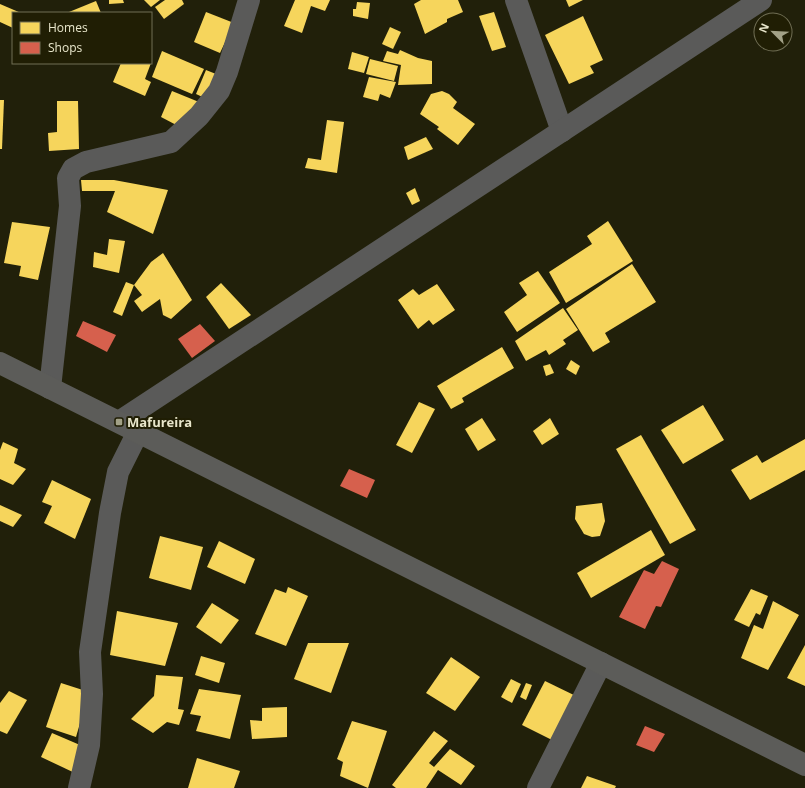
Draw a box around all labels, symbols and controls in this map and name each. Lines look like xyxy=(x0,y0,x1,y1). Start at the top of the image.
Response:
legend xyxy=(12,12,152,64)
north arrow xyxy=(753,12,793,52)
text: Homes xyxy=(48,19,88,36)
text: N xyxy=(755,21,772,35)
text: Shops xyxy=(48,39,83,56)
place label: Mafureira xyxy=(127,413,192,431)
marker: Mafureira xyxy=(114,417,124,427)

